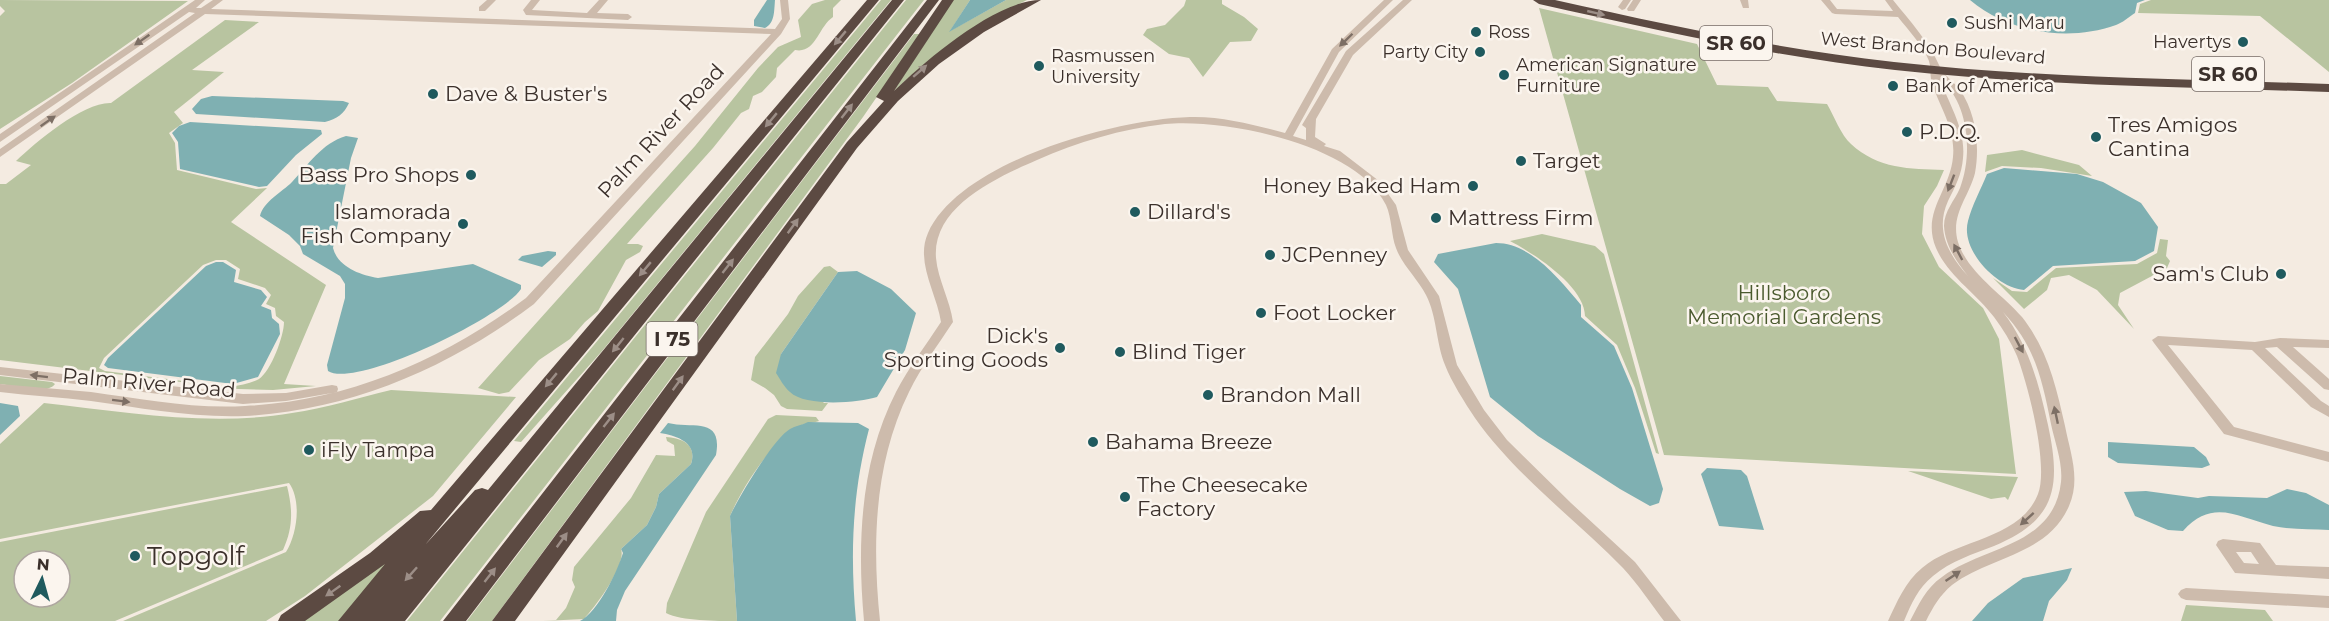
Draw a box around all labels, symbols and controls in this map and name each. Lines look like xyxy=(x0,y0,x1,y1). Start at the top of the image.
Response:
one-way arrow xyxy=(1587,9,1606,18)
place label: Sushi Maru xyxy=(1964,12,2065,34)
marker: Sushi Maru xyxy=(1945,16,1959,30)
place label: Ross xyxy=(1488,21,1530,43)
marker: Ross xyxy=(1469,25,1483,39)
road number: SR 60 xyxy=(1700,26,1772,60)
street label: West Brandon Boulevard xyxy=(1820,27,2046,69)
one-way arrow xyxy=(834,30,847,46)
place label: Havertys xyxy=(2153,31,2231,53)
one-way arrow xyxy=(1340,32,1354,46)
one-way arrow xyxy=(135,34,151,46)
marker: Havertys xyxy=(2236,35,2250,49)
place label: Party City xyxy=(1382,41,1468,63)
place label: Rasmussen University xyxy=(1051,45,1155,88)
marker: Party City xyxy=(1473,45,1487,59)
place label: American Signature Furniture xyxy=(1516,54,1697,97)
road number: SR 60 xyxy=(2192,57,2264,91)
street label: Palm River Road xyxy=(592,59,729,203)
marker: Rasmussen University xyxy=(1032,59,1046,73)
one-way arrow xyxy=(912,65,928,78)
marker: American Signature Furniture xyxy=(1497,68,1511,82)
place label: Bank of America xyxy=(1905,75,2055,97)
marker: Bank of America xyxy=(1886,79,1900,93)
place label: Dave & Buster's xyxy=(445,81,607,106)
marker: Dave & Buster's xyxy=(426,87,440,101)
one-way arrow xyxy=(841,104,853,119)
one-way arrow xyxy=(764,112,777,128)
place label: Tres Amigos Cantina xyxy=(2108,112,2237,161)
one-way arrow xyxy=(39,115,55,127)
place label: P.D.Q. xyxy=(1919,119,1981,144)
marker: P.D.Q. xyxy=(1900,125,1914,139)
marker: Tres Amigos Cantina xyxy=(2089,130,2103,144)
place label: Target xyxy=(1533,148,1601,173)
marker: Target xyxy=(1514,154,1528,168)
place label: Bass Pro Shops xyxy=(299,162,459,187)
marker: Bass Pro Shops xyxy=(464,168,478,182)
place label: Honey Baked Ham xyxy=(1263,173,1461,198)
one-way arrow xyxy=(1946,174,1956,192)
marker: Honey Baked Ham xyxy=(1466,179,1480,193)
place label: Islamorada Fish Company xyxy=(301,199,452,248)
place label: Dillard's xyxy=(1147,199,1231,224)
marker: Dillard's xyxy=(1128,205,1142,219)
place label: Mattress Firm xyxy=(1448,205,1594,230)
marker: Mattress Firm xyxy=(1429,211,1443,225)
marker: Islamorada Fish Company xyxy=(456,217,470,231)
one-way arrow xyxy=(787,218,799,234)
place label: JCPenney xyxy=(1281,242,1388,267)
one-way arrow xyxy=(1953,243,1962,260)
marker: JCPenney xyxy=(1263,248,1277,262)
one-way arrow xyxy=(722,258,735,274)
one-way arrow xyxy=(639,261,652,276)
place label: Sam's Club xyxy=(2153,261,2269,286)
marker: Sam's Club xyxy=(2274,267,2288,281)
park label: Hillsboro Memorial Gardens xyxy=(1687,280,1881,329)
place label: Foot Locker xyxy=(1273,300,1397,325)
marker: Foot Locker xyxy=(1254,306,1268,320)
road number: I 75 xyxy=(646,322,698,356)
place label: Dick's Sporting Goods xyxy=(884,323,1048,372)
one-way arrow xyxy=(612,337,625,352)
one-way arrow xyxy=(2014,337,2024,354)
place label: Blind Tiger xyxy=(1132,339,1246,364)
marker: Dick's Sporting Goods xyxy=(1053,341,1067,355)
marker: Blind Tiger xyxy=(1113,345,1127,359)
street label: Palm River Road xyxy=(61,362,237,403)
one-way arrow xyxy=(30,371,49,380)
one-way arrow xyxy=(545,372,558,387)
one-way arrow xyxy=(671,375,683,390)
place label: Brandon Mall xyxy=(1220,382,1361,407)
marker: Brandon Mall xyxy=(1201,388,1215,402)
one-way arrow xyxy=(112,397,131,406)
one-way arrow xyxy=(2050,406,2060,424)
one-way arrow xyxy=(603,413,615,428)
place label: Bahama Breeze xyxy=(1105,429,1272,454)
marker: Bahama Breeze xyxy=(1086,435,1100,449)
place label: iFly Tampa xyxy=(321,437,435,462)
marker: iFly Tampa xyxy=(302,443,316,457)
place label: The Cheesecake Factory xyxy=(1137,472,1308,521)
marker: The Cheesecake Factory xyxy=(1118,490,1132,504)
one-way arrow xyxy=(2020,512,2035,526)
one-way arrow xyxy=(556,533,568,548)
place label: Topgolf xyxy=(147,540,246,572)
north arrow xyxy=(12,549,72,609)
marker: Topgolf xyxy=(128,549,142,563)
text: N xyxy=(36,555,51,575)
one-way arrow xyxy=(404,566,418,581)
one-way arrow xyxy=(484,567,496,583)
one-way arrow xyxy=(1945,571,1961,582)
one-way arrow xyxy=(325,585,341,596)

